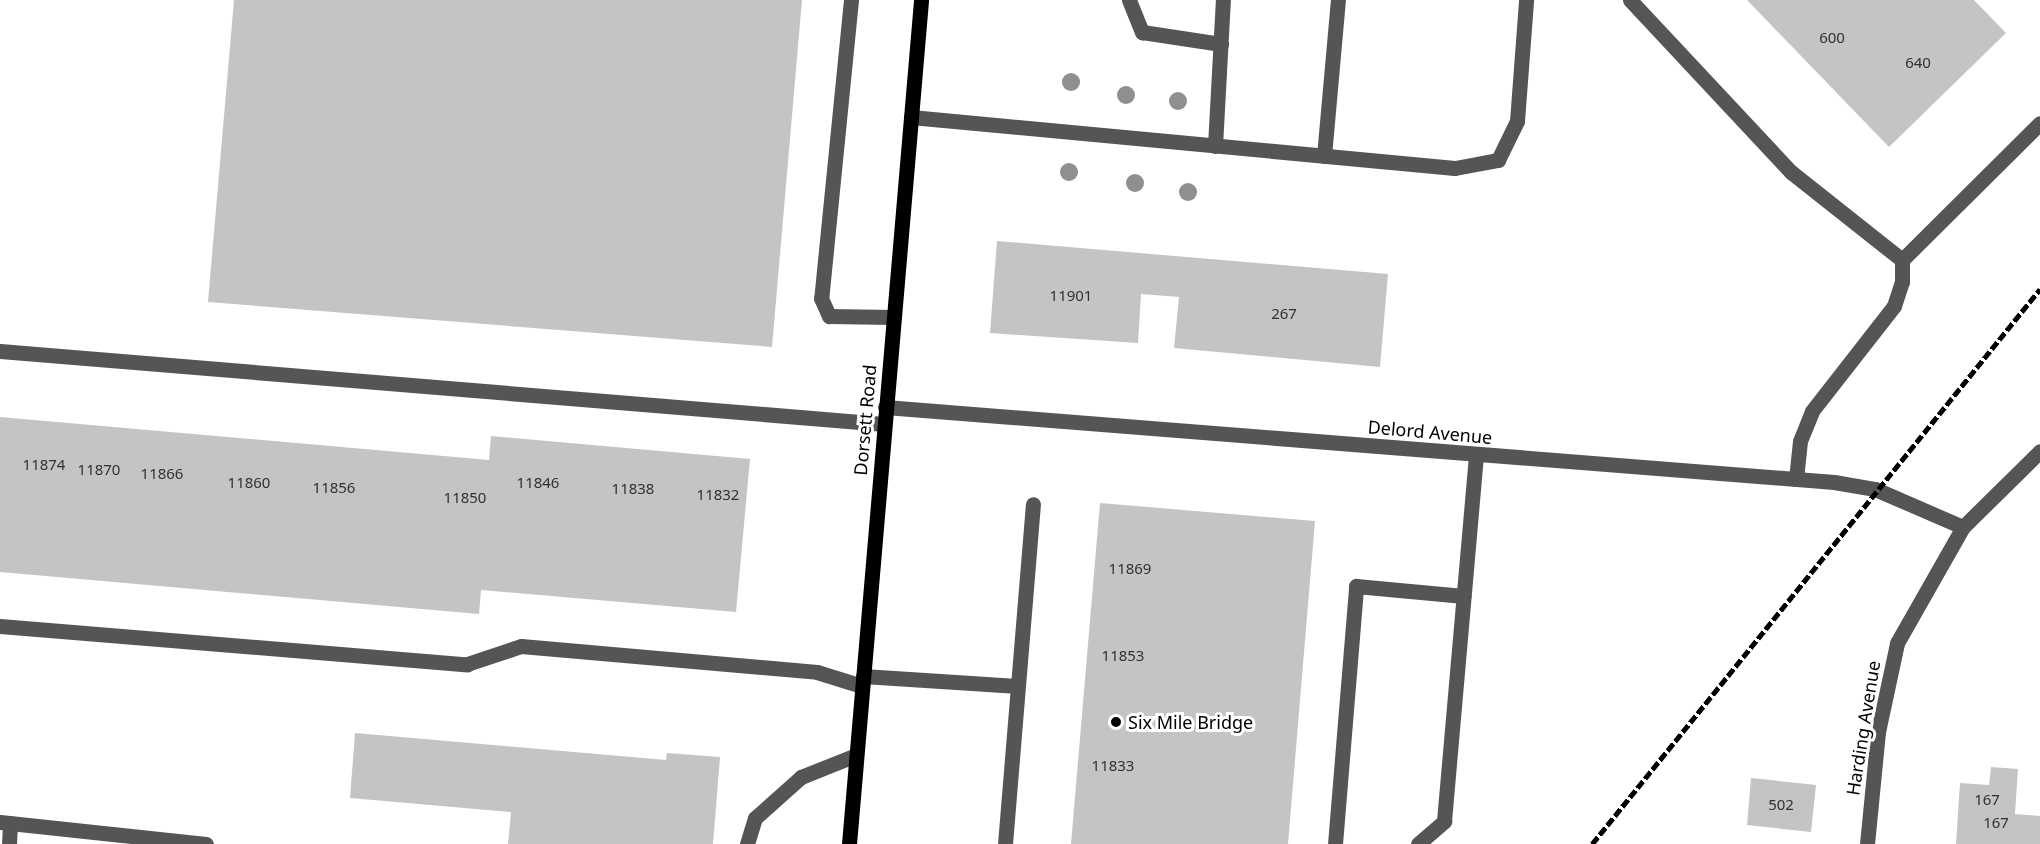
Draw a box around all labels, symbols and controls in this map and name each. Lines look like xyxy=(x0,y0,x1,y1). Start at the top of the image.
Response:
house number: 600 xyxy=(1819,29,1845,47)
house number: 640 xyxy=(1905,54,1931,72)
house number: 11901 xyxy=(1050,287,1092,305)
house number: 267 xyxy=(1271,305,1297,323)
street label: Dorsett Road xyxy=(849,364,881,476)
street label: Delord Avenue xyxy=(1367,416,1493,448)
house number: 11874 xyxy=(23,456,65,474)
house number: 11870 xyxy=(78,461,120,479)
house number: 11866 xyxy=(141,465,183,483)
house number: 11860 xyxy=(228,474,270,492)
house number: 11846 xyxy=(517,474,559,492)
house number: 11856 xyxy=(313,479,355,497)
house number: 11838 xyxy=(612,480,654,498)
house number: 11832 xyxy=(697,486,739,504)
house number: 11850 xyxy=(444,489,486,507)
house number: 11869 xyxy=(1109,560,1151,578)
house number: 11853 xyxy=(1102,647,1144,665)
street label: Harding Avenue xyxy=(1842,659,1884,797)
place label: Six Mile Bridge xyxy=(1128,711,1253,733)
marker: Six Mile Bridge xyxy=(1109,715,1123,729)
house number: 11833 xyxy=(1092,757,1134,775)
house number: 167 xyxy=(1974,791,2000,809)
house number: 502 xyxy=(1768,796,1794,814)
house number: 167 xyxy=(1983,814,2009,832)

